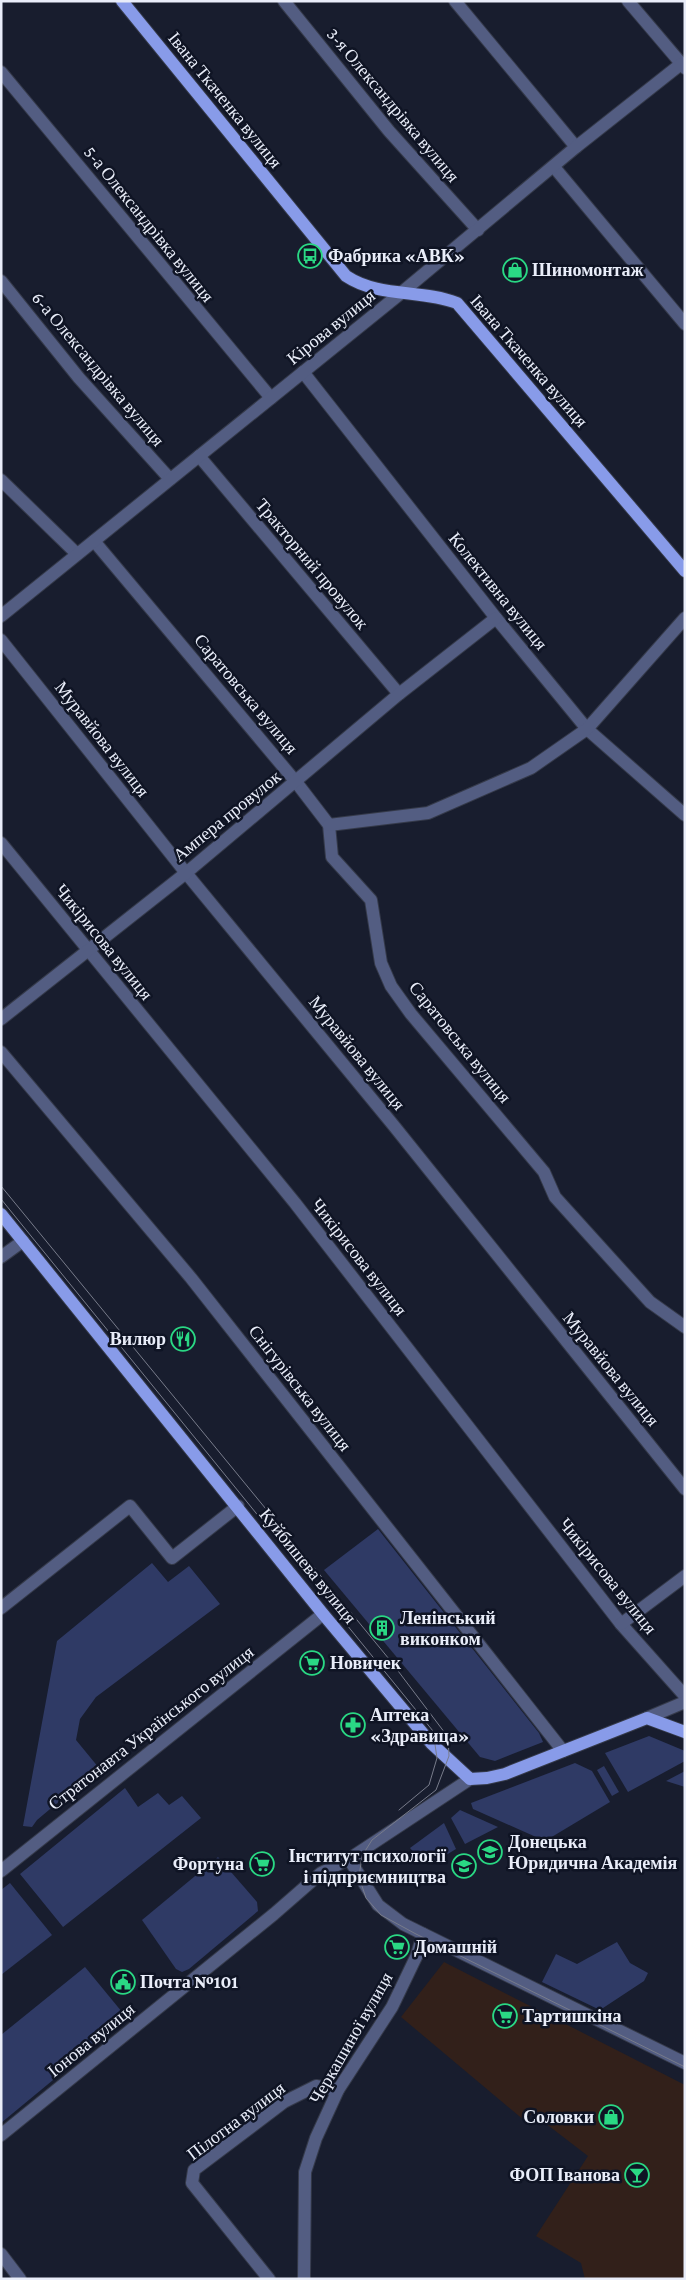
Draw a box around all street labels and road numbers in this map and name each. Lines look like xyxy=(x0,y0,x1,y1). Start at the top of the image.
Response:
street label: 3-я Олександрівка вулиця xyxy=(323,24,463,186)
street label: Івана Ткаченка вулиця xyxy=(164,28,286,172)
street label: 5-а Олександрівка вулиця xyxy=(80,142,218,306)
street label: Кірова вулиця xyxy=(283,285,379,369)
street label: 6-а Олександрівка вулиця xyxy=(28,288,168,450)
street label: Івана Ткаченка вулиця xyxy=(466,291,592,431)
street label: Тракторний провулок xyxy=(252,495,373,633)
street label: Колективна вулиця xyxy=(445,528,551,654)
street label: Саратовська вулиця xyxy=(190,630,302,758)
street label: Муравйова вулиця xyxy=(51,677,153,801)
street label: Ампера провулок xyxy=(169,766,285,866)
street label: Чикірисова вулиця xyxy=(51,880,157,1004)
street label: Саратовська вулиця xyxy=(405,977,515,1107)
street label: Муравйова вулиця xyxy=(305,992,409,1114)
street label: Чикірисова вулиця xyxy=(307,1195,411,1319)
street label: Муравйова вулиця xyxy=(559,1308,663,1430)
street label: Снігурівська вулиця xyxy=(245,1321,355,1455)
street label: Куйбишева вулиця xyxy=(255,1504,361,1628)
street label: Чикірисова вулиця xyxy=(555,1514,661,1638)
street label: Стратонавта Українського вулиця xyxy=(45,1642,257,1814)
street label: Черкашиної вулиця xyxy=(305,1969,397,2107)
street label: Іонова вулиця xyxy=(44,1999,138,2081)
street label: Пілотна вулиця xyxy=(183,2078,289,2164)

